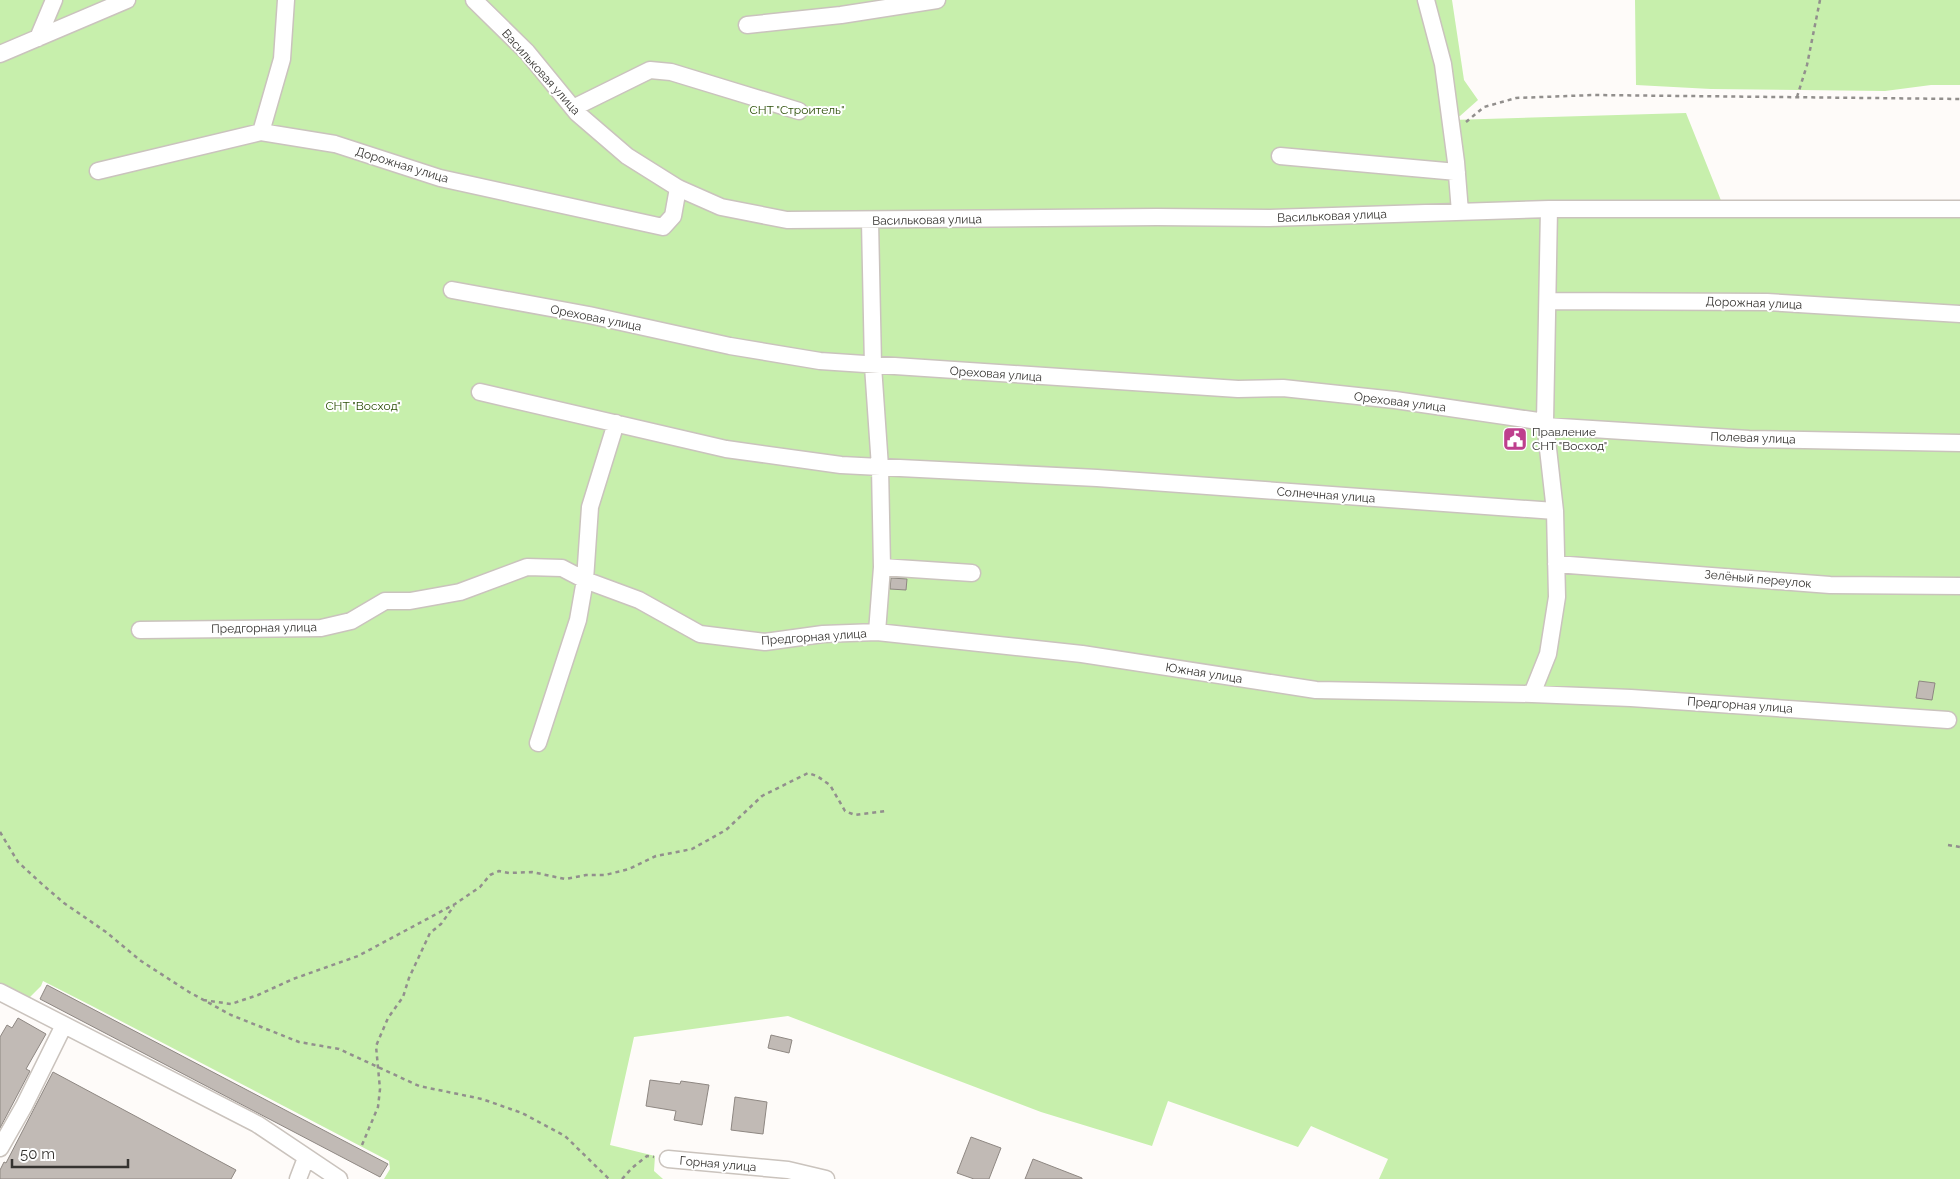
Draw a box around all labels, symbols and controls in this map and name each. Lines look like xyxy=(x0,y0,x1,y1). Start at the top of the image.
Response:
street label: Васильковая улица xyxy=(499,26,583,118)
park label: СНТ "Строитель" xyxy=(750,103,844,117)
street label: Дорожная улица xyxy=(354,144,450,186)
street label: Васильковая улица xyxy=(1277,207,1387,225)
street label: Васильковая улица xyxy=(872,212,982,228)
street label: Дорожная улица xyxy=(1705,294,1803,312)
street label: Ореховая улица xyxy=(549,302,643,334)
street label: Ореховая улица xyxy=(949,364,1043,384)
street label: Ореховая улица xyxy=(1353,389,1447,415)
park label: СНТ "Восход" xyxy=(325,399,401,413)
place label: Правление СНТ "Восход" xyxy=(1532,425,1607,453)
public building icon: Правление СНТ "Восход" xyxy=(1502,426,1528,452)
street label: Полевая улица xyxy=(1710,430,1796,446)
street label: Солнечная улица xyxy=(1276,485,1376,505)
street label: Зелёный переулок xyxy=(1704,567,1812,591)
street label: Предгорная улица xyxy=(211,620,317,636)
street label: Предгорная улица xyxy=(761,626,867,648)
street label: Южная улица xyxy=(1165,660,1243,686)
street label: Предгорная улица xyxy=(1687,694,1793,716)
scale bar xyxy=(12,1136,129,1168)
text: 50 m xyxy=(20,1145,55,1163)
street label: Горная улица xyxy=(679,1154,757,1174)

